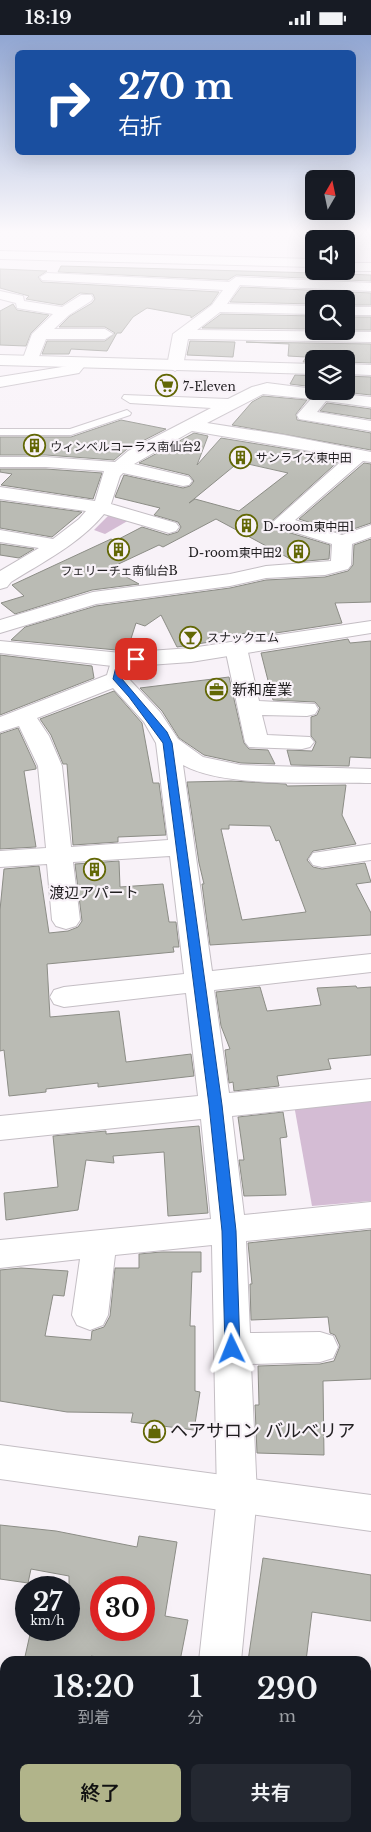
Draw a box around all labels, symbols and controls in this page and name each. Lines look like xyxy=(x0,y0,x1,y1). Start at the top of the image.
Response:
text: 18:19 xyxy=(25,6,72,29)
text: 270 m xyxy=(118,65,233,108)
icon: right xyxy=(35,70,100,135)
text: 右折 xyxy=(118,113,162,140)
north arrow xyxy=(305,170,355,220)
map controls xyxy=(305,170,355,400)
button: sound xyxy=(305,230,355,280)
button: search xyxy=(305,290,355,340)
button: layers xyxy=(305,350,355,400)
supermarket icon: 7-Eleven xyxy=(155,374,179,398)
place label: 7-Eleven xyxy=(183,379,236,394)
building icon: ウィンベルコーラス南仙台2 xyxy=(22,434,46,458)
place label: ウィンベルコーラス南仙台2 xyxy=(50,439,201,454)
building icon: サンライズ東中田 xyxy=(228,445,252,469)
place label: サンライズ東中田 xyxy=(256,450,352,465)
building icon: D-room東中田1 xyxy=(235,514,259,538)
place label: D-room東中田1 xyxy=(263,519,355,534)
building icon: フェリーチェ南仙台B xyxy=(107,537,131,561)
building icon: D-room東中田2 xyxy=(286,540,310,564)
place label: D-room東中田2 xyxy=(188,545,282,560)
place label: フェリーチェ南仙台B xyxy=(60,563,178,578)
bar icon: スナックエム xyxy=(179,625,203,649)
place label: スナックエム xyxy=(207,630,279,645)
pin xyxy=(115,638,157,680)
icon: arrive xyxy=(122,645,150,673)
office icon: 新和産業 xyxy=(204,677,228,701)
place label: 新和産業 xyxy=(232,680,292,699)
building icon: 渡辺アパート xyxy=(82,857,106,881)
place label: 渡辺アパート xyxy=(49,883,139,902)
position arrow xyxy=(205,1322,257,1374)
shop icon: ヘアサロン バルべリア xyxy=(142,1419,166,1443)
place label: ヘアサロン バルべリア xyxy=(170,1420,355,1442)
speed limit sign: 30 xyxy=(90,1576,155,1641)
text: 27 xyxy=(33,1587,62,1618)
text: km/h xyxy=(30,1613,65,1628)
text: 18:20 xyxy=(53,1668,135,1705)
text: 1 xyxy=(189,1668,202,1705)
text: 290 xyxy=(257,1670,318,1707)
text: m xyxy=(279,1706,296,1726)
text: 到着 xyxy=(78,1707,110,1727)
text: 分 xyxy=(188,1707,204,1727)
button: 終了 xyxy=(20,1764,181,1822)
button: 共有 xyxy=(191,1764,351,1822)

